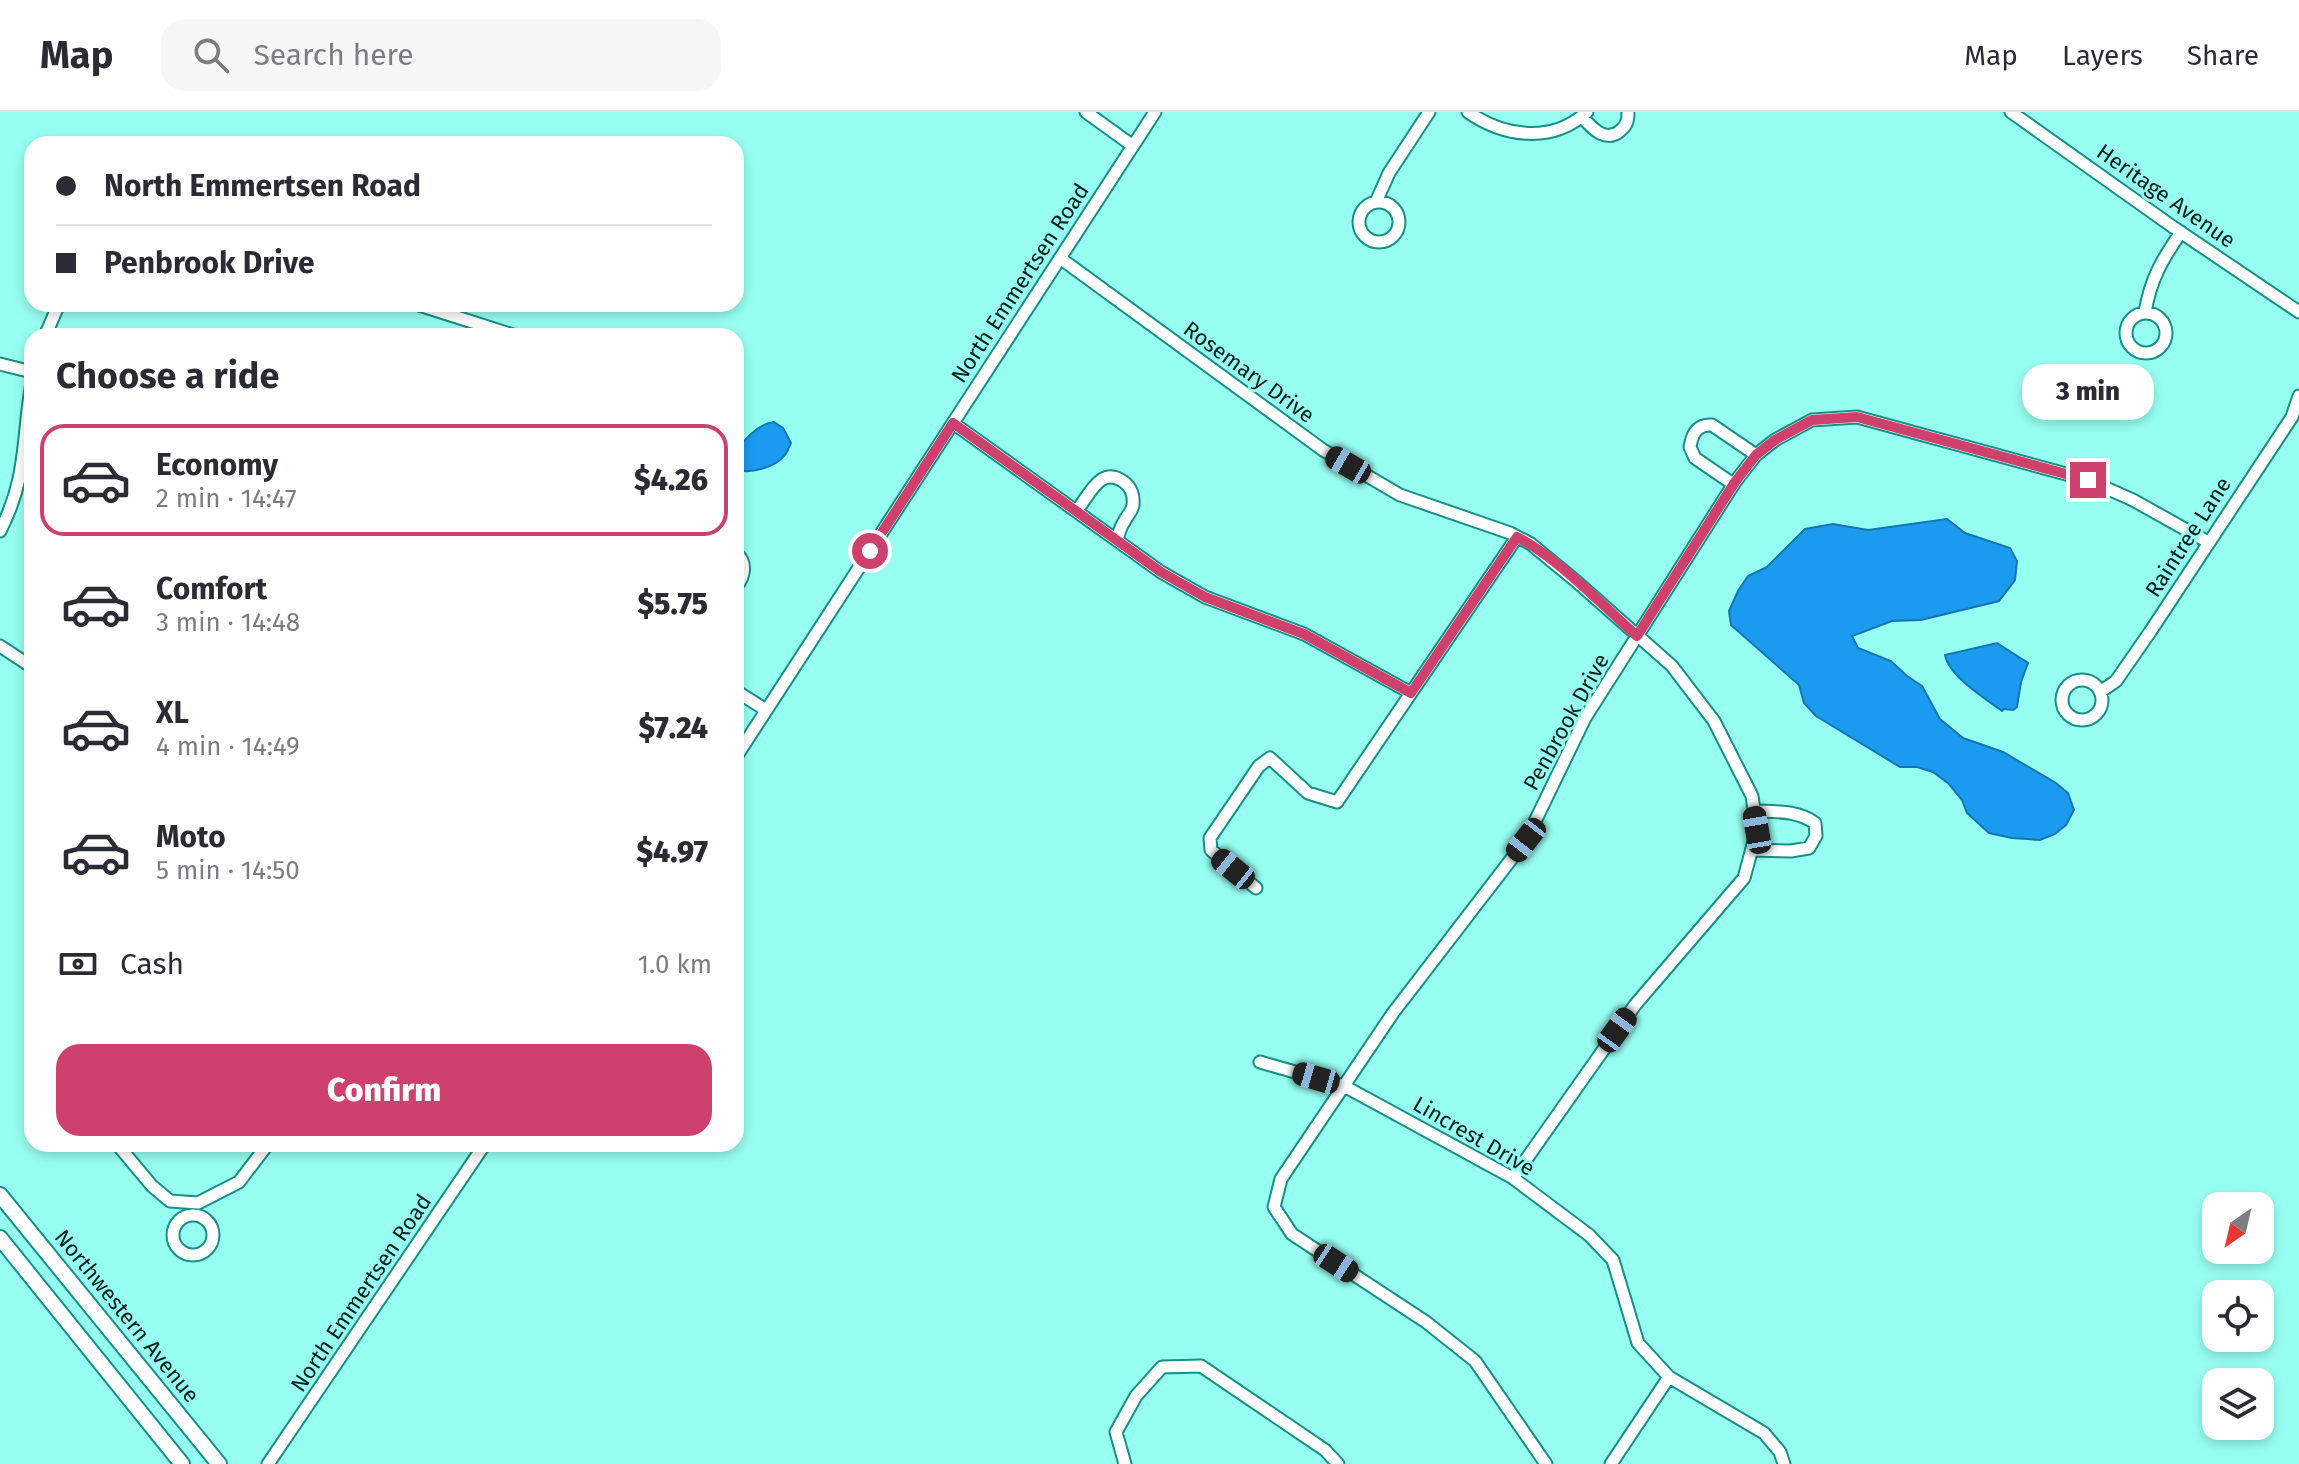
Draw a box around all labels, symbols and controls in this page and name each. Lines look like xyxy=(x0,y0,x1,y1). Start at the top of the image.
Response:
search box xyxy=(161,19,721,91)
text: Map xyxy=(40,32,113,78)
icon: search xyxy=(189,33,233,77)
text: Search here xyxy=(253,37,414,73)
text: Map xyxy=(1964,39,2018,72)
text: Layers xyxy=(2062,39,2143,72)
text: Share xyxy=(2187,39,2259,72)
street label: Heritage Avenue xyxy=(2091,138,2241,254)
text: North Emmertsen Road xyxy=(104,168,421,204)
street label: North Emmertsen Road xyxy=(945,178,1095,388)
text: Penbrook Drive xyxy=(104,245,314,281)
street label: Rosemary Drive xyxy=(1178,315,1320,429)
text: Choose a ride xyxy=(56,354,279,398)
callout: 3 min xyxy=(2022,364,2154,420)
text: 3 min xyxy=(2056,376,2120,407)
car xyxy=(1321,443,1375,487)
icon: car xyxy=(60,444,132,516)
text: Economy xyxy=(156,447,278,483)
text: $4.26 xyxy=(634,462,708,498)
route end xyxy=(2070,462,2106,498)
street label: Raintree Lane xyxy=(2139,472,2237,602)
text: 2 min · 14:47 xyxy=(156,483,297,514)
route start xyxy=(852,533,888,569)
icon: car xyxy=(60,568,132,640)
text: Comfort xyxy=(156,571,267,607)
text: $5.75 xyxy=(637,586,708,622)
text: 3 min · 14:48 xyxy=(156,607,300,638)
street label: Penbrook Drive xyxy=(1517,649,1615,795)
icon: car xyxy=(60,692,132,764)
text: XL xyxy=(156,695,189,731)
text: $7.24 xyxy=(638,710,708,746)
text: 4 min · 14:49 xyxy=(156,731,300,762)
car xyxy=(1741,804,1773,856)
car xyxy=(1502,814,1550,866)
icon: car xyxy=(60,816,132,888)
text: Moto xyxy=(156,819,226,855)
text: $4.97 xyxy=(636,834,708,870)
car xyxy=(1207,845,1259,893)
text: 5 min · 14:50 xyxy=(156,855,300,886)
icon: cash xyxy=(56,942,100,986)
text: Cash xyxy=(120,946,184,982)
text: 1.0 km xyxy=(638,949,712,980)
car xyxy=(1593,1004,1641,1056)
button: Confirm xyxy=(56,1044,712,1136)
car xyxy=(1290,1060,1342,1096)
street label: Lincrest Drive xyxy=(1408,1090,1540,1182)
street label: North Emmertsen Road xyxy=(285,1189,437,1397)
north arrow xyxy=(2202,1192,2274,1264)
map controls xyxy=(2202,1192,2274,1440)
street label: Northwestern Avenue xyxy=(49,1224,205,1408)
car xyxy=(1309,1240,1363,1286)
button: locate xyxy=(2202,1280,2274,1352)
button: layers xyxy=(2202,1368,2274,1440)

